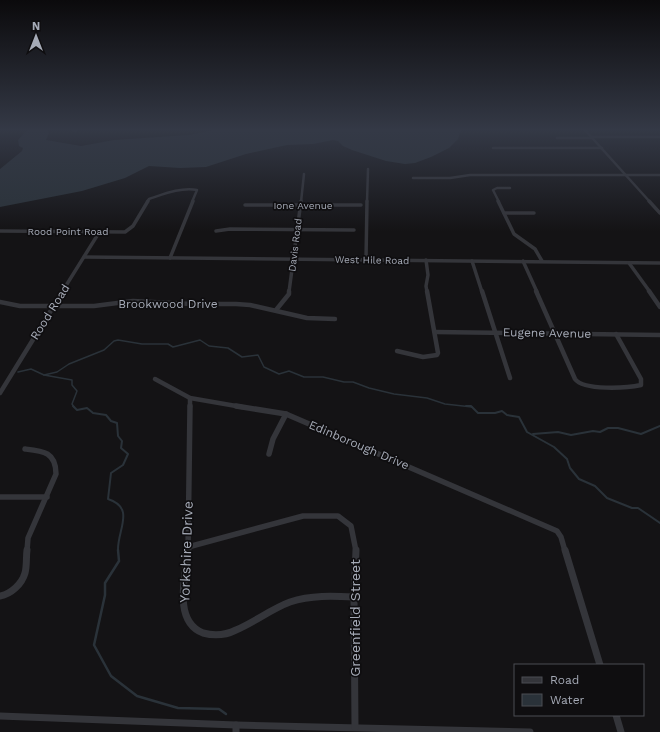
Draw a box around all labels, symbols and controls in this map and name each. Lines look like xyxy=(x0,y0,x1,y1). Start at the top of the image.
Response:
north arrow xyxy=(16,16,56,56)
text: N xyxy=(32,20,40,33)
street label: Ione Avenue xyxy=(273,200,333,211)
street label: Davis Road xyxy=(286,218,304,272)
street label: Rood Point Road xyxy=(28,226,108,237)
street label: West Hile Road xyxy=(335,254,409,266)
street label: Rood Road xyxy=(27,282,73,342)
street label: Brookwood Drive xyxy=(118,297,218,311)
street label: Eugene Avenue xyxy=(503,325,591,341)
street label: Edinborough Drive xyxy=(307,418,411,472)
street label: Yorkshire Drive xyxy=(176,501,196,603)
street label: Greenfield Street xyxy=(347,559,363,677)
legend xyxy=(514,664,644,716)
text: Road xyxy=(550,673,579,687)
text: Water xyxy=(550,693,585,707)

